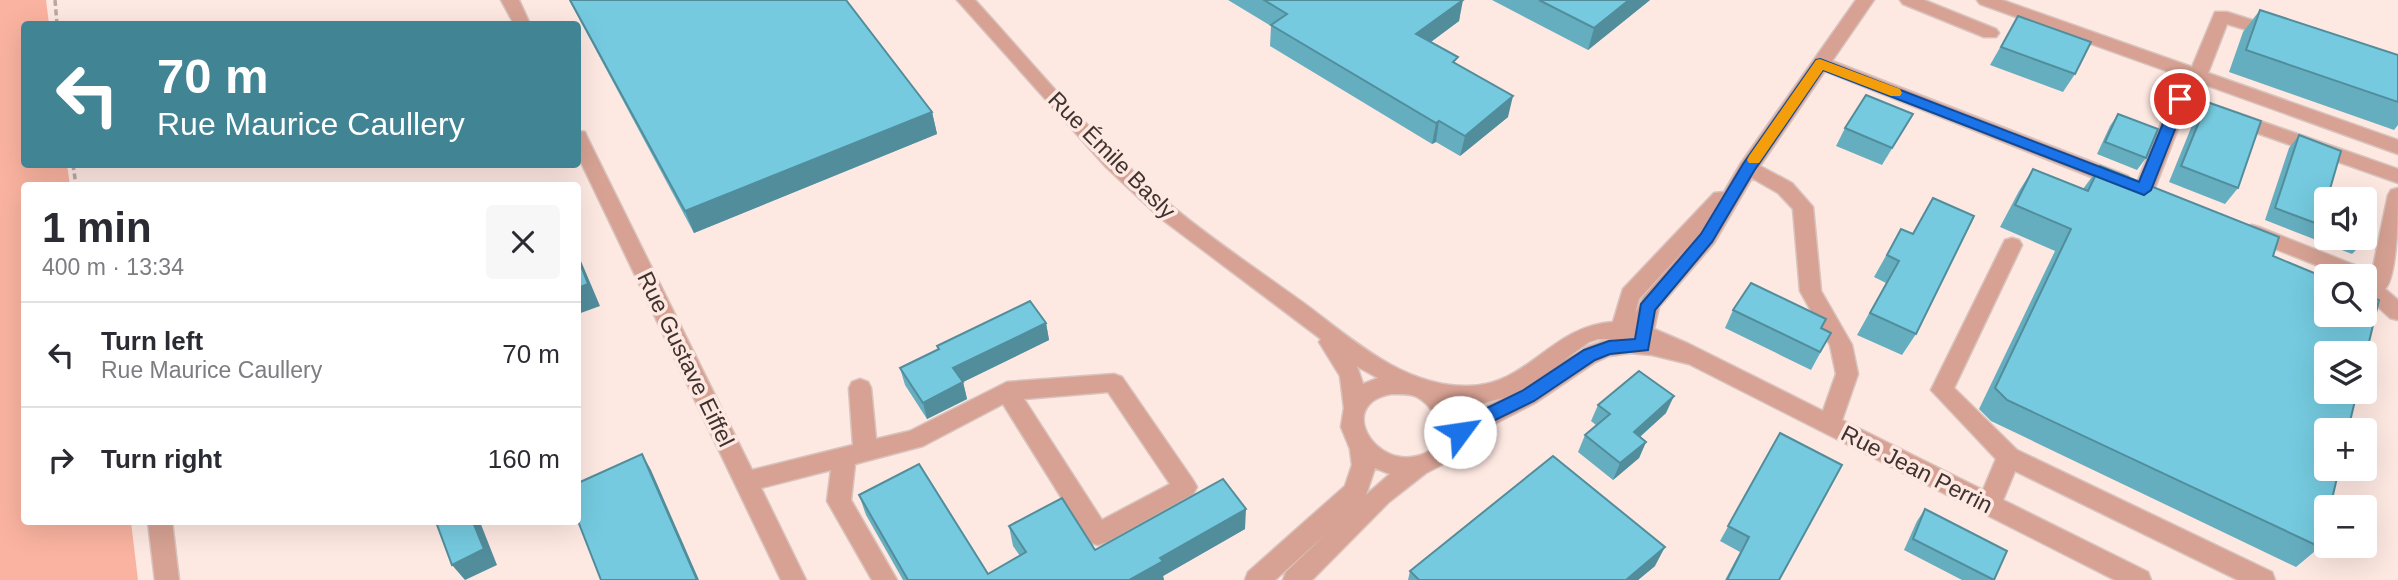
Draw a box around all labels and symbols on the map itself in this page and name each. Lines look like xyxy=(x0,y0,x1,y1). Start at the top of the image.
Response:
pin xyxy=(2150,69,2210,129)
street label: Rue Émile Basly xyxy=(1043,86,1181,224)
street label: Rue Gustave Eiffel xyxy=(632,267,740,451)
position arrow xyxy=(1423,395,1497,469)
street label: Rue Jean Perrin xyxy=(1837,420,1997,518)

